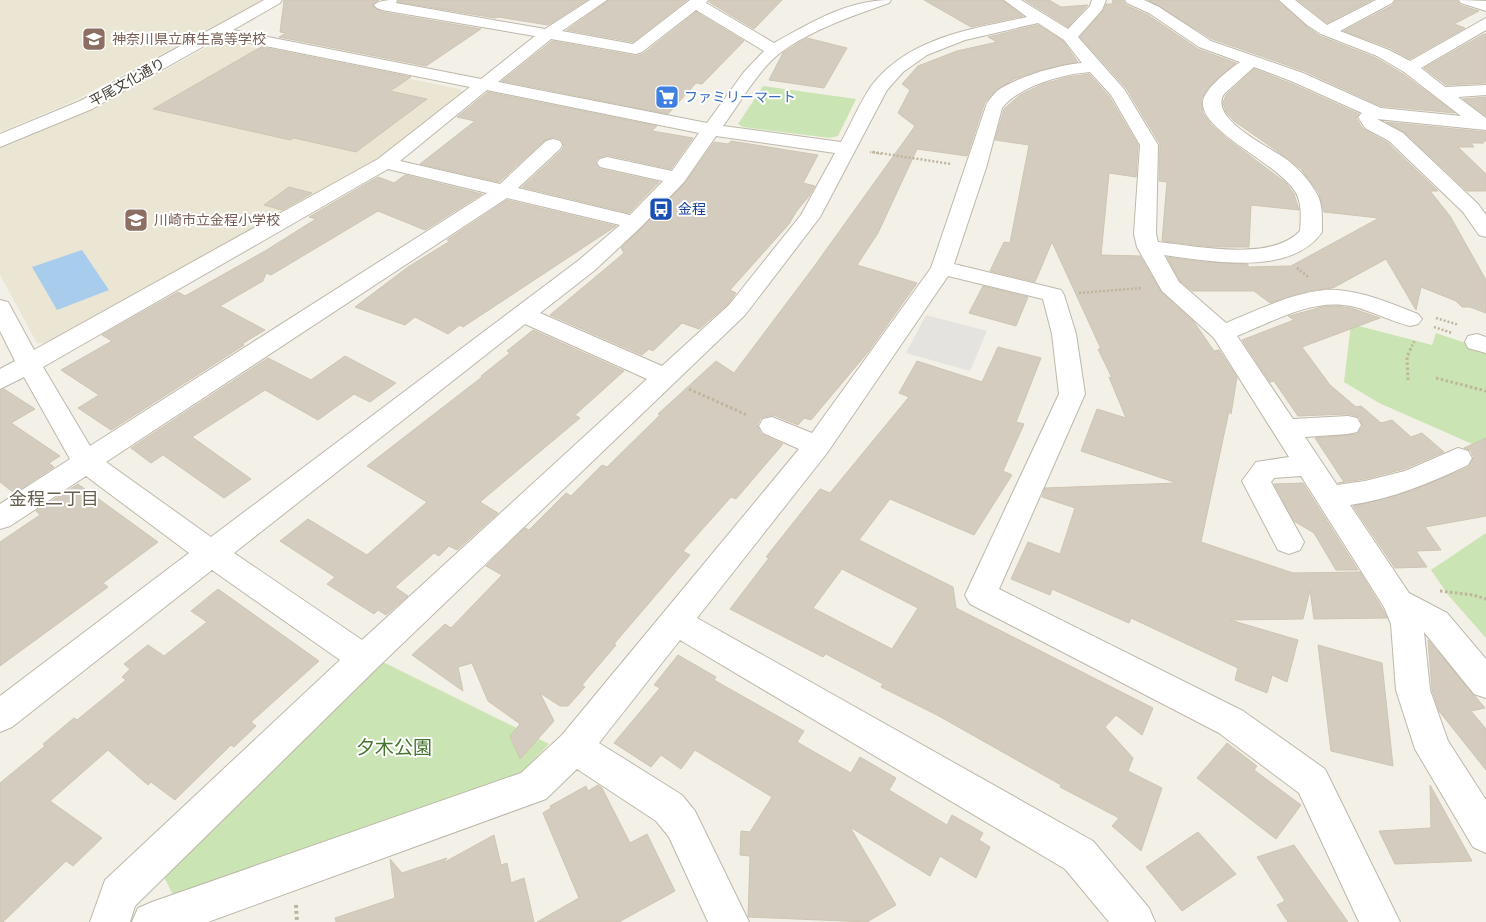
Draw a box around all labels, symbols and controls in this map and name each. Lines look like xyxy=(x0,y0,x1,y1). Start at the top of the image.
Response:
school or university icon: 神奈川県立麻生高等学校 xyxy=(81,26,107,52)
place label: 神奈川県立麻生高等学校 xyxy=(112,31,266,47)
street label: 平尾文化通り xyxy=(86,55,168,109)
supermarket icon: ファミリーマート xyxy=(654,84,680,110)
place label: ファミリーマート xyxy=(684,89,796,105)
bus stop icon: 金程 xyxy=(648,196,674,222)
place label: 金程 xyxy=(678,201,706,217)
school or university icon: 川崎市立金程小学校 xyxy=(123,207,149,233)
place label: 川崎市立金程小学校 xyxy=(154,212,280,228)
district label: 金程二丁目 xyxy=(9,489,99,509)
park label: 夕木公園 xyxy=(356,737,432,758)

